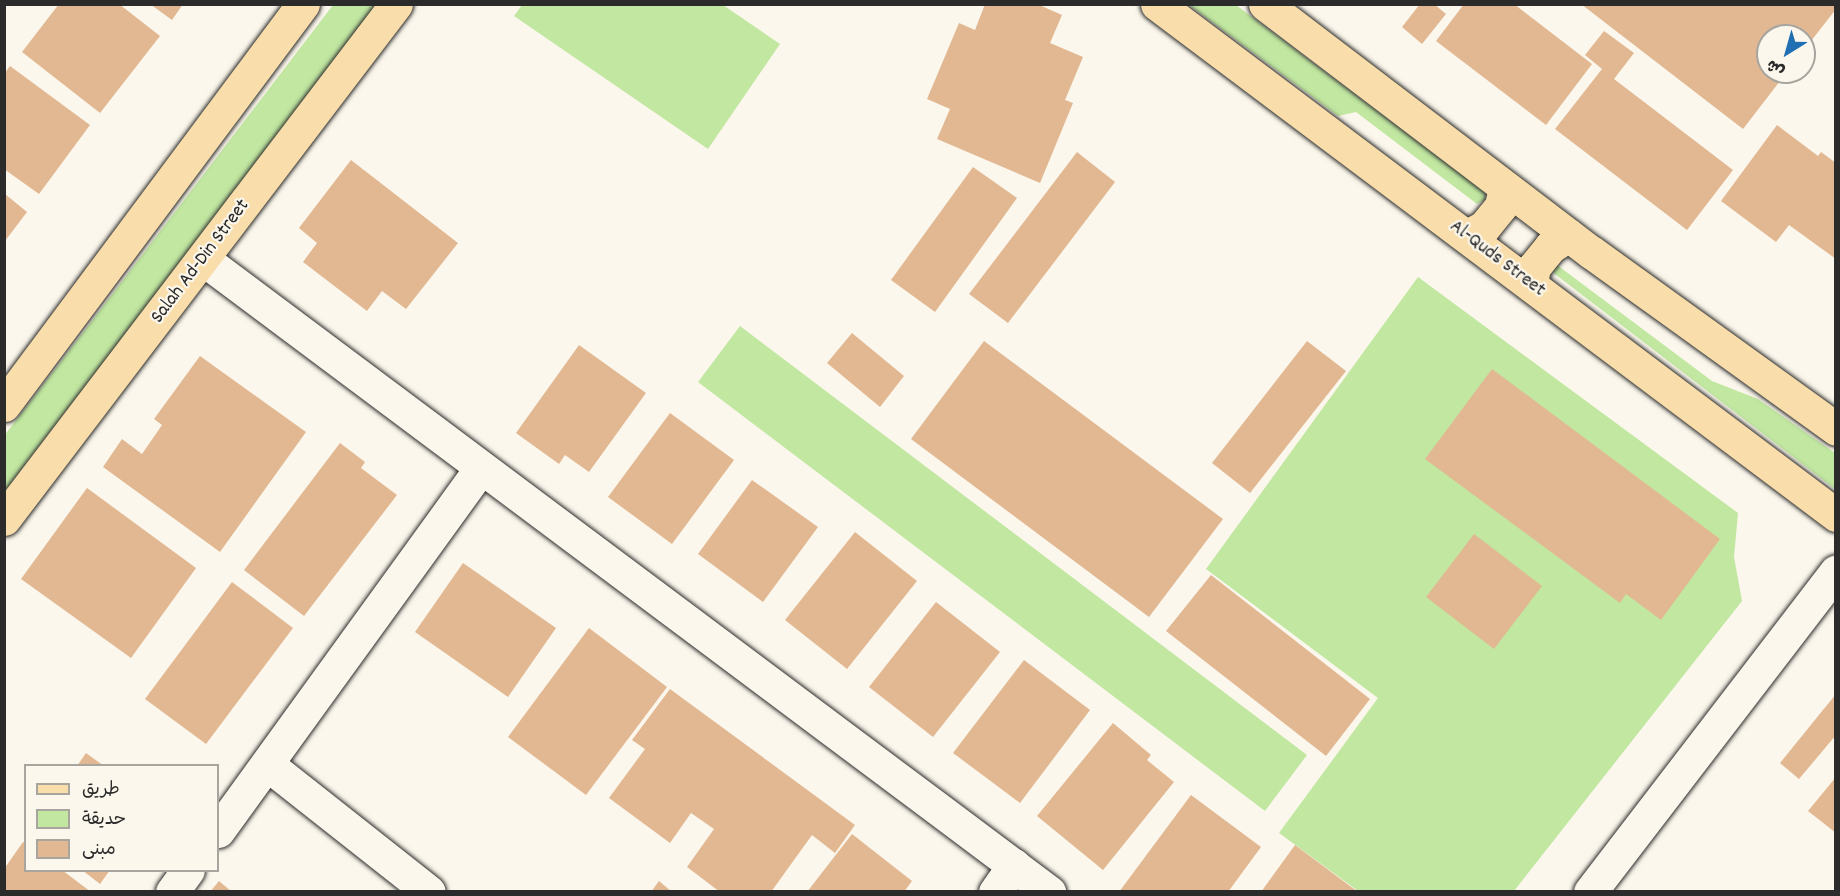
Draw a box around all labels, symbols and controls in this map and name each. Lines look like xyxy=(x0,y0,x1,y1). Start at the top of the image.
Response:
north arrow xyxy=(1756,24,1816,84)
text: ش xyxy=(1762,53,1790,82)
street label: Salah Ad-Din Street xyxy=(146,195,256,329)
street label: Al-Quds Street xyxy=(1444,215,1550,303)
legend xyxy=(24,764,219,872)
text: طريق xyxy=(82,778,120,803)
text: حديقة xyxy=(82,808,126,833)
text: مبنى xyxy=(82,838,116,863)

